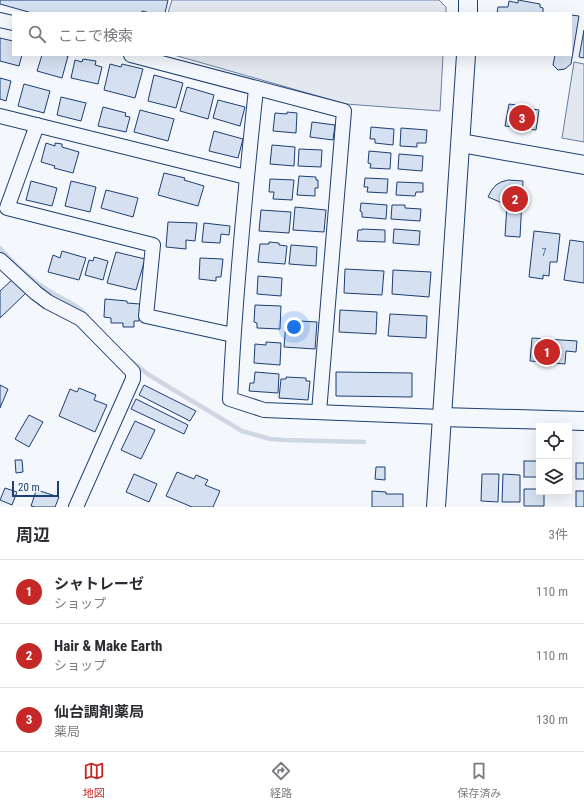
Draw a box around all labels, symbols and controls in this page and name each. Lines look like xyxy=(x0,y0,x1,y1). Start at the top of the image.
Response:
search box xyxy=(12,12,572,56)
icon: search xyxy=(26,23,48,45)
text: ここで検索 xyxy=(58,27,133,45)
pin: 3 xyxy=(509,103,535,133)
pin: 2 xyxy=(502,184,528,214)
house number: 7 xyxy=(542,247,547,258)
your location xyxy=(284,317,304,337)
pin: 1 xyxy=(534,337,560,367)
map controls xyxy=(536,423,572,495)
button: locate xyxy=(536,423,572,459)
button: layers xyxy=(536,459,572,495)
scale bar xyxy=(12,479,59,498)
text: 20 m xyxy=(18,481,40,494)
text: 周辺 xyxy=(16,525,50,545)
text: 3件 xyxy=(549,527,568,542)
text: シャトレーゼ xyxy=(54,575,144,593)
text: 1 xyxy=(26,584,32,599)
text: 110 m xyxy=(536,584,568,599)
text: ショップ xyxy=(54,596,106,611)
text: Hair & Make Earth xyxy=(54,637,162,655)
text: 2 xyxy=(26,648,32,663)
text: 110 m xyxy=(536,648,568,663)
text: ショップ xyxy=(54,658,106,673)
text: 仙台調剤薬局 xyxy=(54,703,144,721)
text: 3 xyxy=(26,712,32,727)
text: 130 m xyxy=(536,712,568,727)
text: 薬局 xyxy=(54,724,80,739)
tab: 地図 xyxy=(83,760,105,800)
tab: 経路 xyxy=(270,760,292,800)
tab: 保存済み xyxy=(457,760,501,800)

